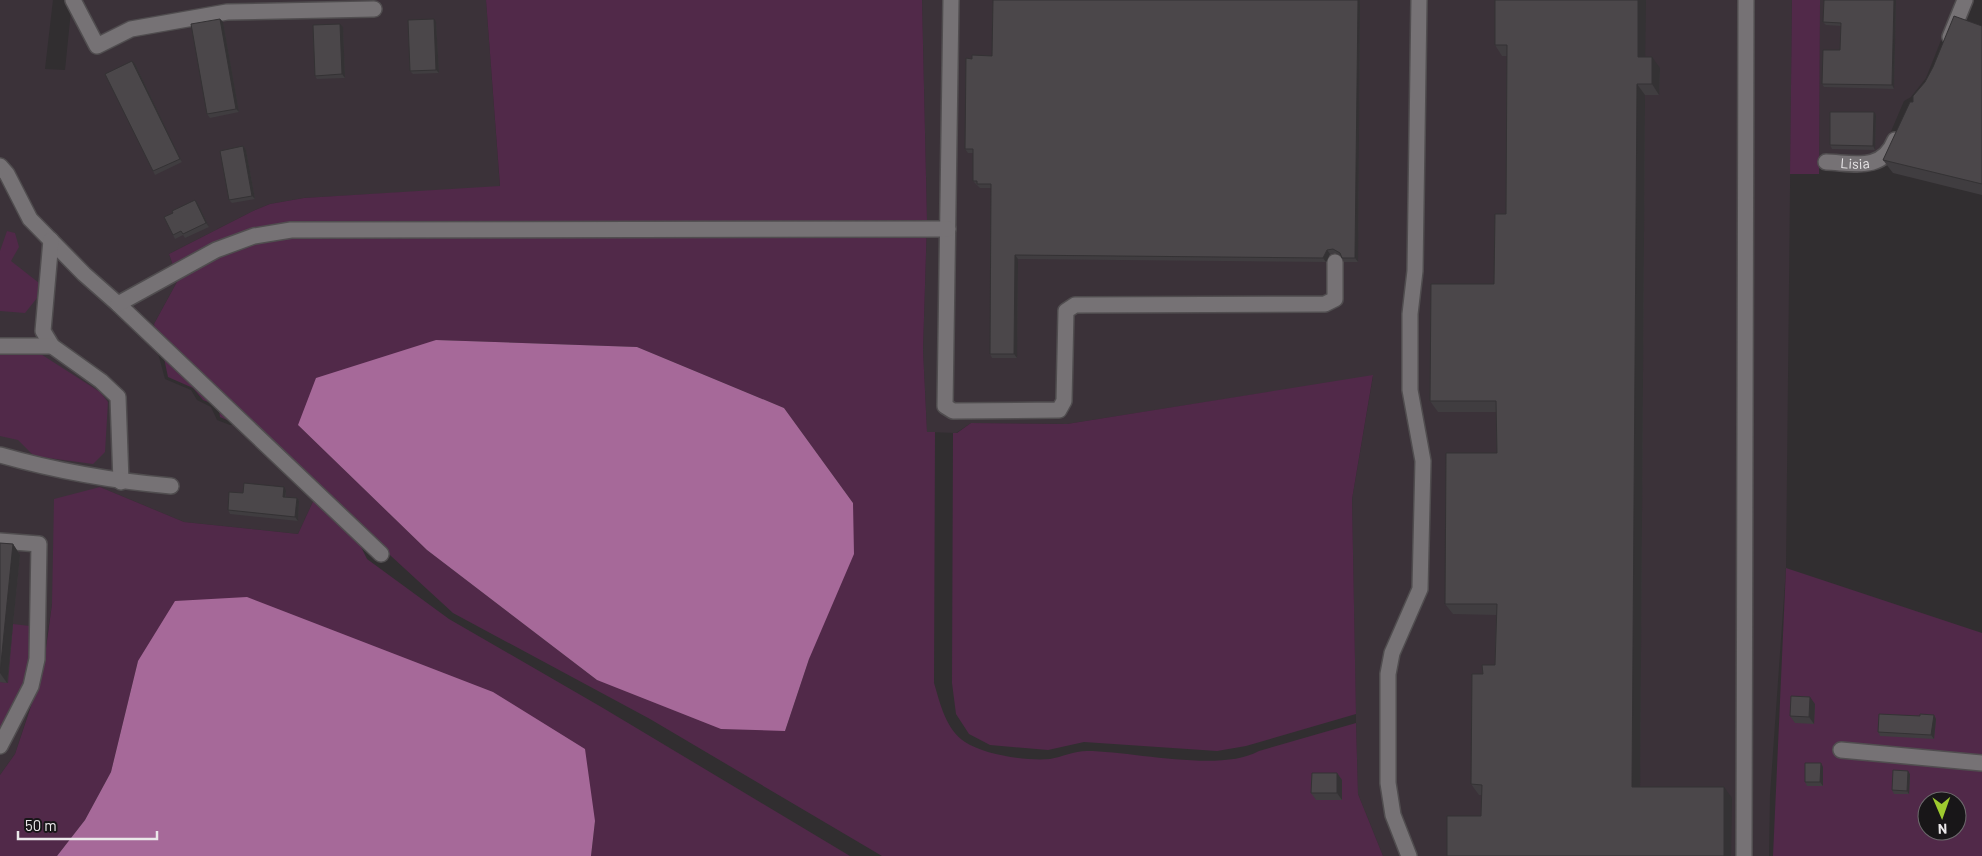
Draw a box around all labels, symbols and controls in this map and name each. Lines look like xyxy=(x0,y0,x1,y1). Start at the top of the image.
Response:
street label: Lisia xyxy=(1840,154,1870,172)
north arrow xyxy=(1917,791,1967,841)
scale bar xyxy=(18,808,156,840)
text: 50 m xyxy=(25,816,57,834)
text: N xyxy=(1938,821,1947,838)

